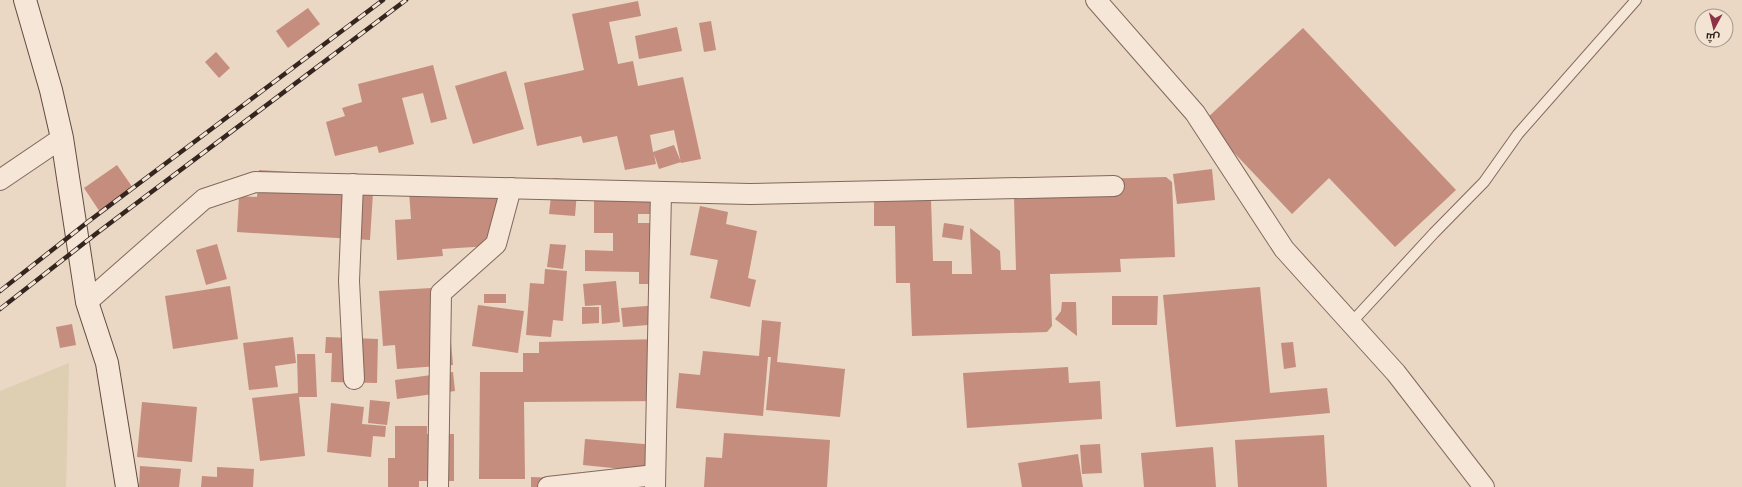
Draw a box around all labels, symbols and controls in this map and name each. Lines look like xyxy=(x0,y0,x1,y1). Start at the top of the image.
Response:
north arrow xyxy=(1694,8,1734,48)
text: ش xyxy=(1705,30,1721,48)

